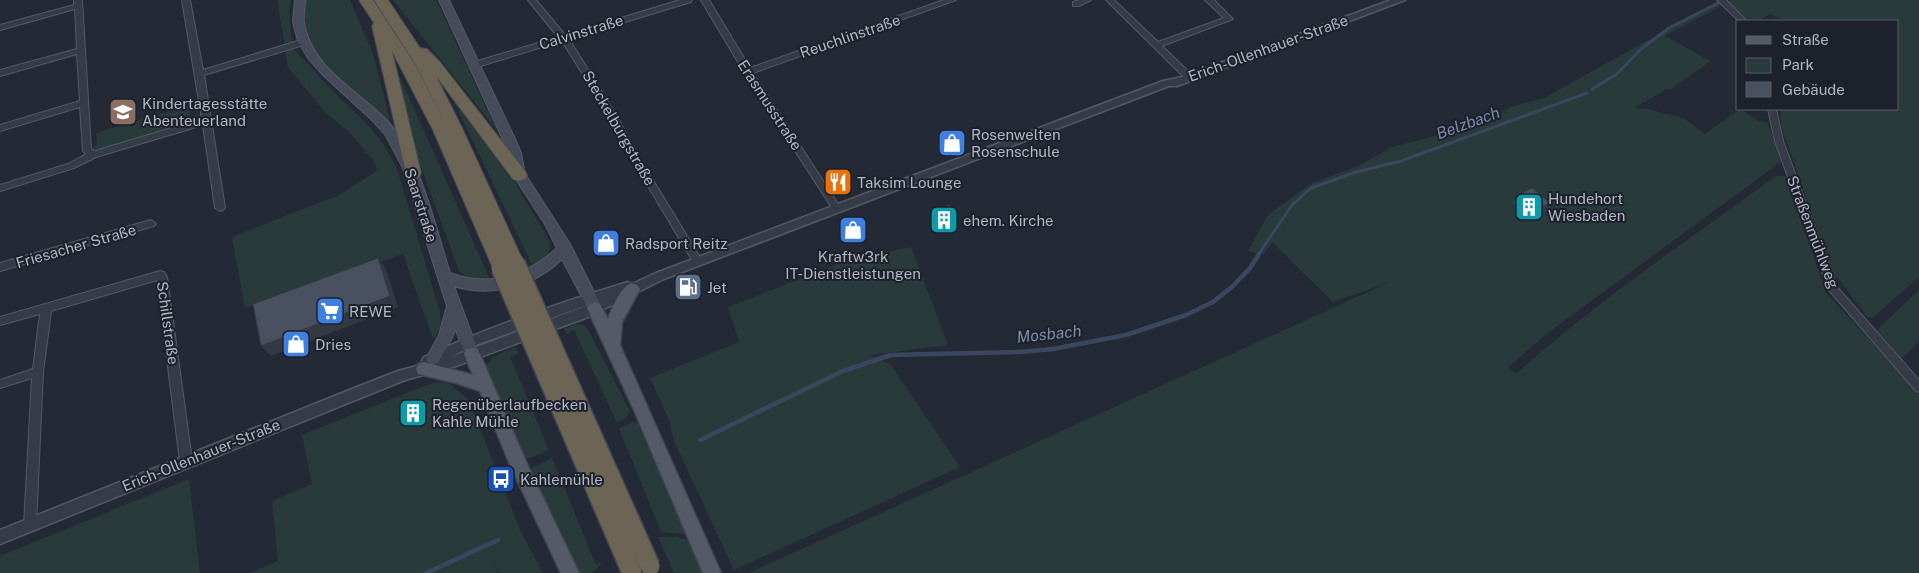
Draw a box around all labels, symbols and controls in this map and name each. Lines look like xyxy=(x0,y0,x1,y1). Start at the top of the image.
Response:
street label: Calvinstraße xyxy=(537,11,625,53)
street label: Reuchlinstraße xyxy=(798,11,902,61)
street label: Erich-Ollenhauer-Straße xyxy=(1186,11,1350,85)
legend xyxy=(1736,20,1899,110)
text: Straße xyxy=(1782,31,1829,48)
text: Park xyxy=(1782,56,1814,73)
street label: Erasmusstraße xyxy=(734,57,806,153)
street label: Steckelburgstraße xyxy=(579,68,659,188)
text: Gebäude xyxy=(1782,81,1845,98)
place label: Kindertagesstätte Abenteuerland xyxy=(142,95,267,129)
school or university icon: Kindertagesstätte Abenteuerland xyxy=(108,97,138,127)
water label: Belzbach xyxy=(1434,103,1502,143)
place label: Rosenwelten Rosenschule xyxy=(971,126,1061,160)
shop icon: Rosenwelten Rosenschule xyxy=(937,128,967,158)
street label: Saarstraße xyxy=(401,166,441,244)
restaurant icon: Taksim Lounge xyxy=(823,167,853,197)
street label: Straßenmühlweg xyxy=(1784,173,1842,291)
place label: Taksim Lounge xyxy=(857,174,961,191)
place label: Hundehort Wiesbaden xyxy=(1548,190,1625,224)
building icon: Hundehort Wiesbaden xyxy=(1514,192,1544,222)
building icon: ehem. Kirche xyxy=(929,205,959,235)
place label: ehem. Kirche xyxy=(963,212,1054,229)
shop icon: Kraftw3rk IT-Dienstleistungen xyxy=(838,215,868,245)
street label: Friesacher Straße xyxy=(14,221,138,271)
shop icon: Radsport Reitz xyxy=(591,228,621,258)
place label: Radsport Reitz xyxy=(625,235,728,252)
place label: Kraftw3rk IT-Dienstleistungen xyxy=(785,248,921,282)
fuel station icon: Jet xyxy=(673,272,703,302)
place label: Jet xyxy=(707,279,727,296)
street label: Schillstraße xyxy=(154,280,182,366)
supermarket icon: REWE xyxy=(315,296,345,326)
place label: REWE xyxy=(349,303,392,320)
water label: Mosbach xyxy=(1016,321,1082,347)
shop icon: Dries xyxy=(281,329,311,359)
place label: Dries xyxy=(315,336,351,353)
place label: Regenüberlaufbecken Kahle Mühle xyxy=(432,396,587,430)
building icon: Regenüberlaufbecken Kahle Mühle xyxy=(398,398,428,428)
street label: Erich-Ollenhauer-Straße xyxy=(119,415,283,495)
bus stop icon: Kahlemühle xyxy=(486,464,516,494)
place label: Kahlemühle xyxy=(520,471,603,488)

